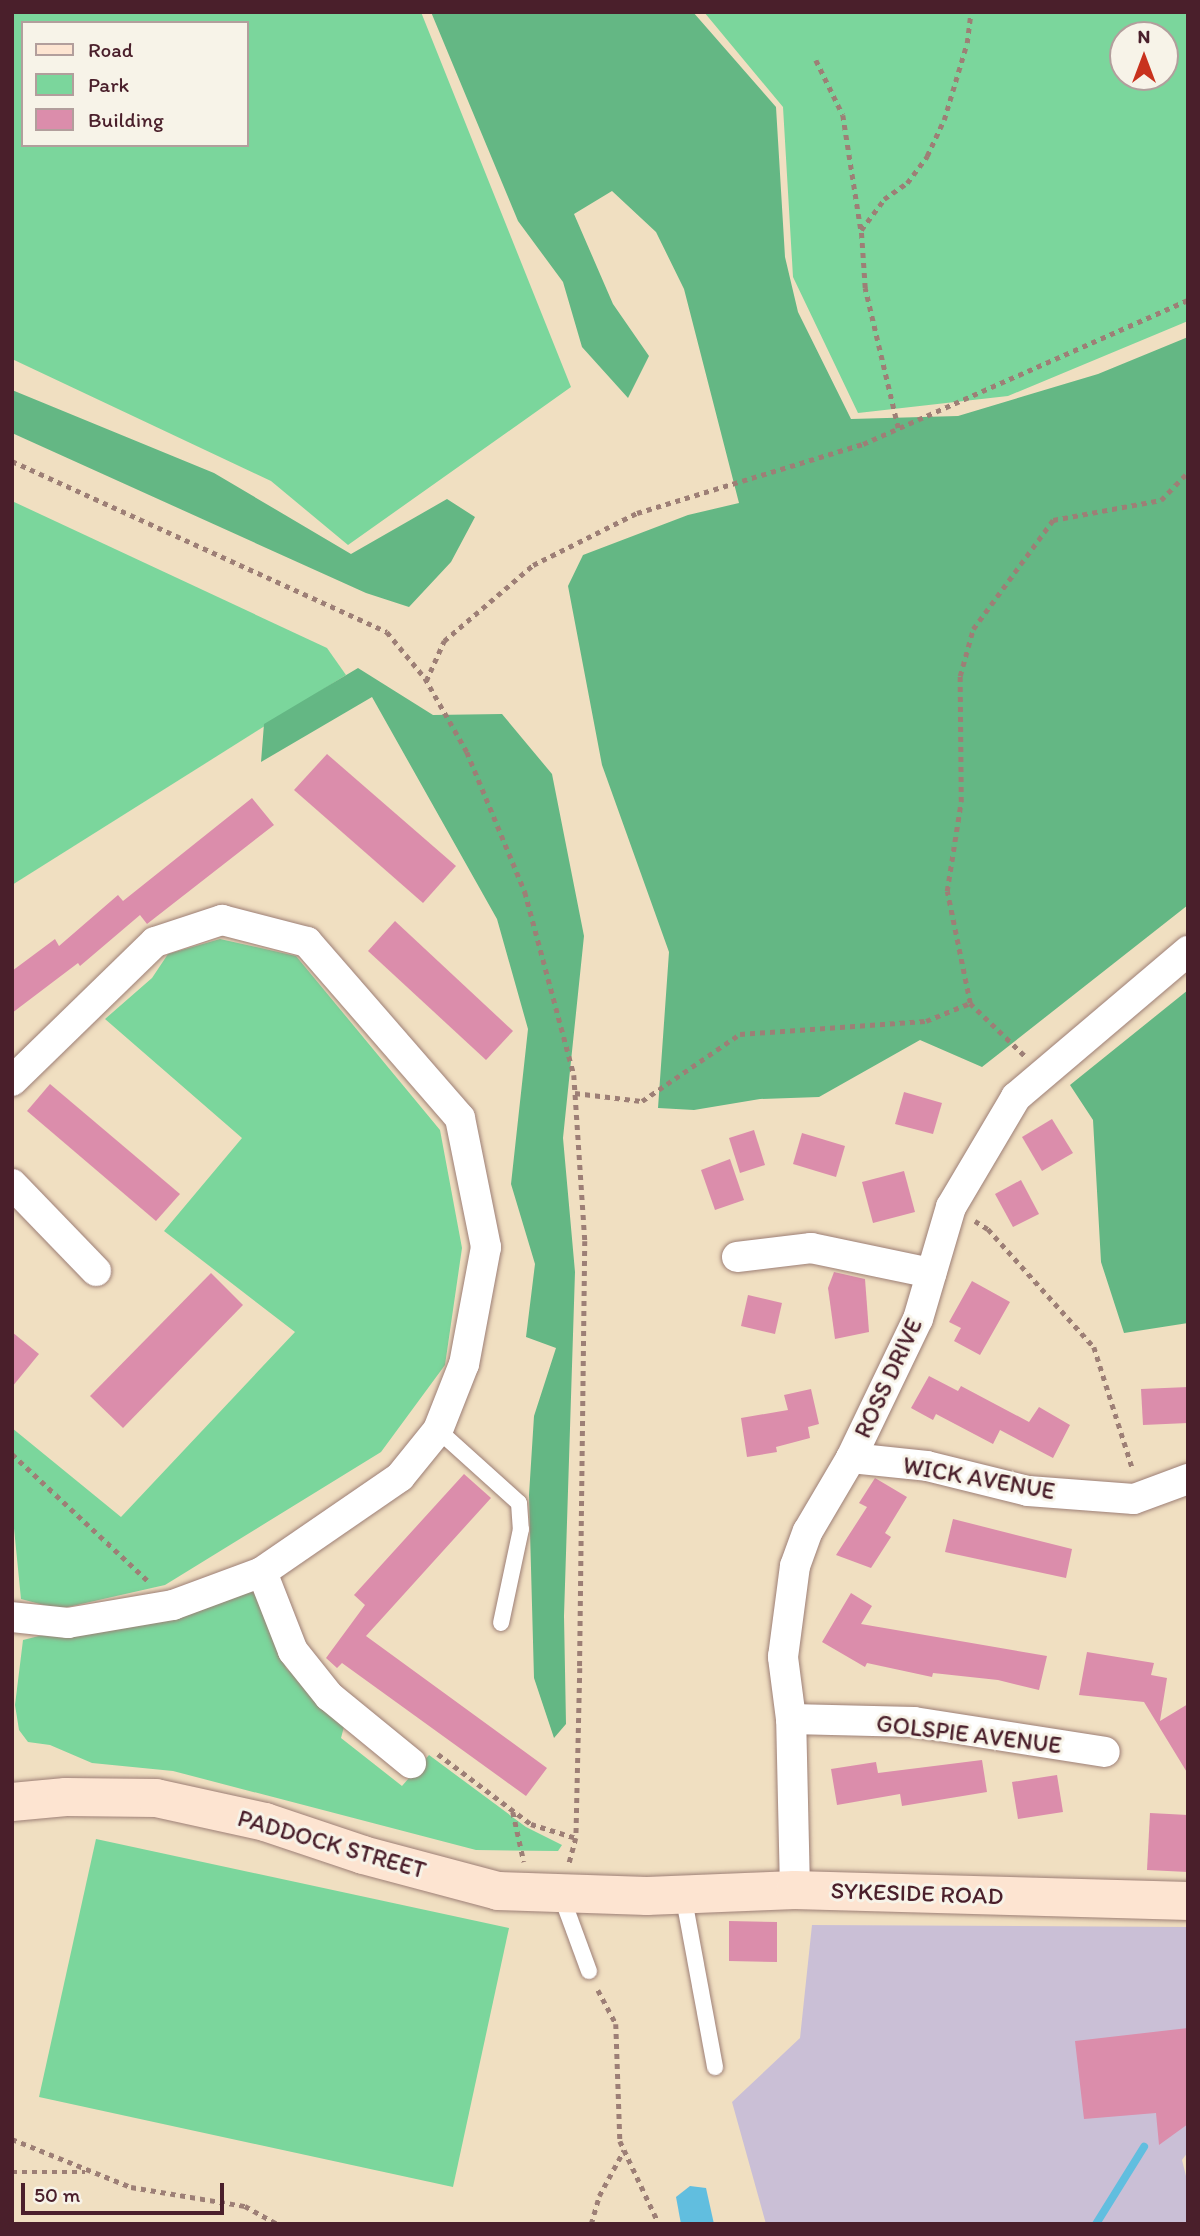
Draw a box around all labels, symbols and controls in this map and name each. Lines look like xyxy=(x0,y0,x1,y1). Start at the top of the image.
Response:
legend xyxy=(21,21,248,147)
north arrow xyxy=(1109,21,1179,91)
text: N xyxy=(1138,25,1150,48)
text: Road xyxy=(88,37,133,62)
text: Park xyxy=(88,72,129,97)
text: Building xyxy=(88,107,164,132)
street label: ROSS DRIVE xyxy=(847,1312,929,1444)
street label: WICK AVENUE xyxy=(901,1451,1057,1505)
street label: GOLSPIE AVENUE xyxy=(875,1708,1063,1760)
street label: PADDOCK STREET xyxy=(235,1803,429,1885)
street label: SYKESIDE ROAD xyxy=(831,1876,1003,1910)
scale bar xyxy=(24,2170,228,2214)
text: 50 m xyxy=(34,2182,80,2207)

